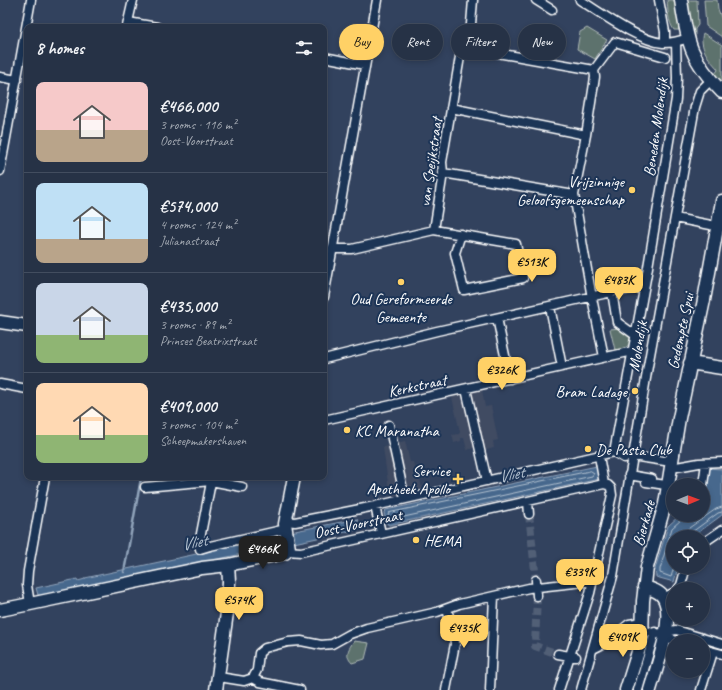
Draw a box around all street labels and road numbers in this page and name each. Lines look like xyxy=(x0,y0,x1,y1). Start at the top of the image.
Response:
street label: Beneden Molendijk xyxy=(639,76,673,178)
street label: van Speijkstraat xyxy=(415,114,447,208)
street label: Gedempte Spui xyxy=(663,289,699,371)
street label: Molendijk xyxy=(624,318,652,373)
street label: Kerkstraat xyxy=(386,370,451,402)
street label: Bierkade xyxy=(628,497,660,548)
street label: Oost-Voorstraat xyxy=(312,505,406,543)

